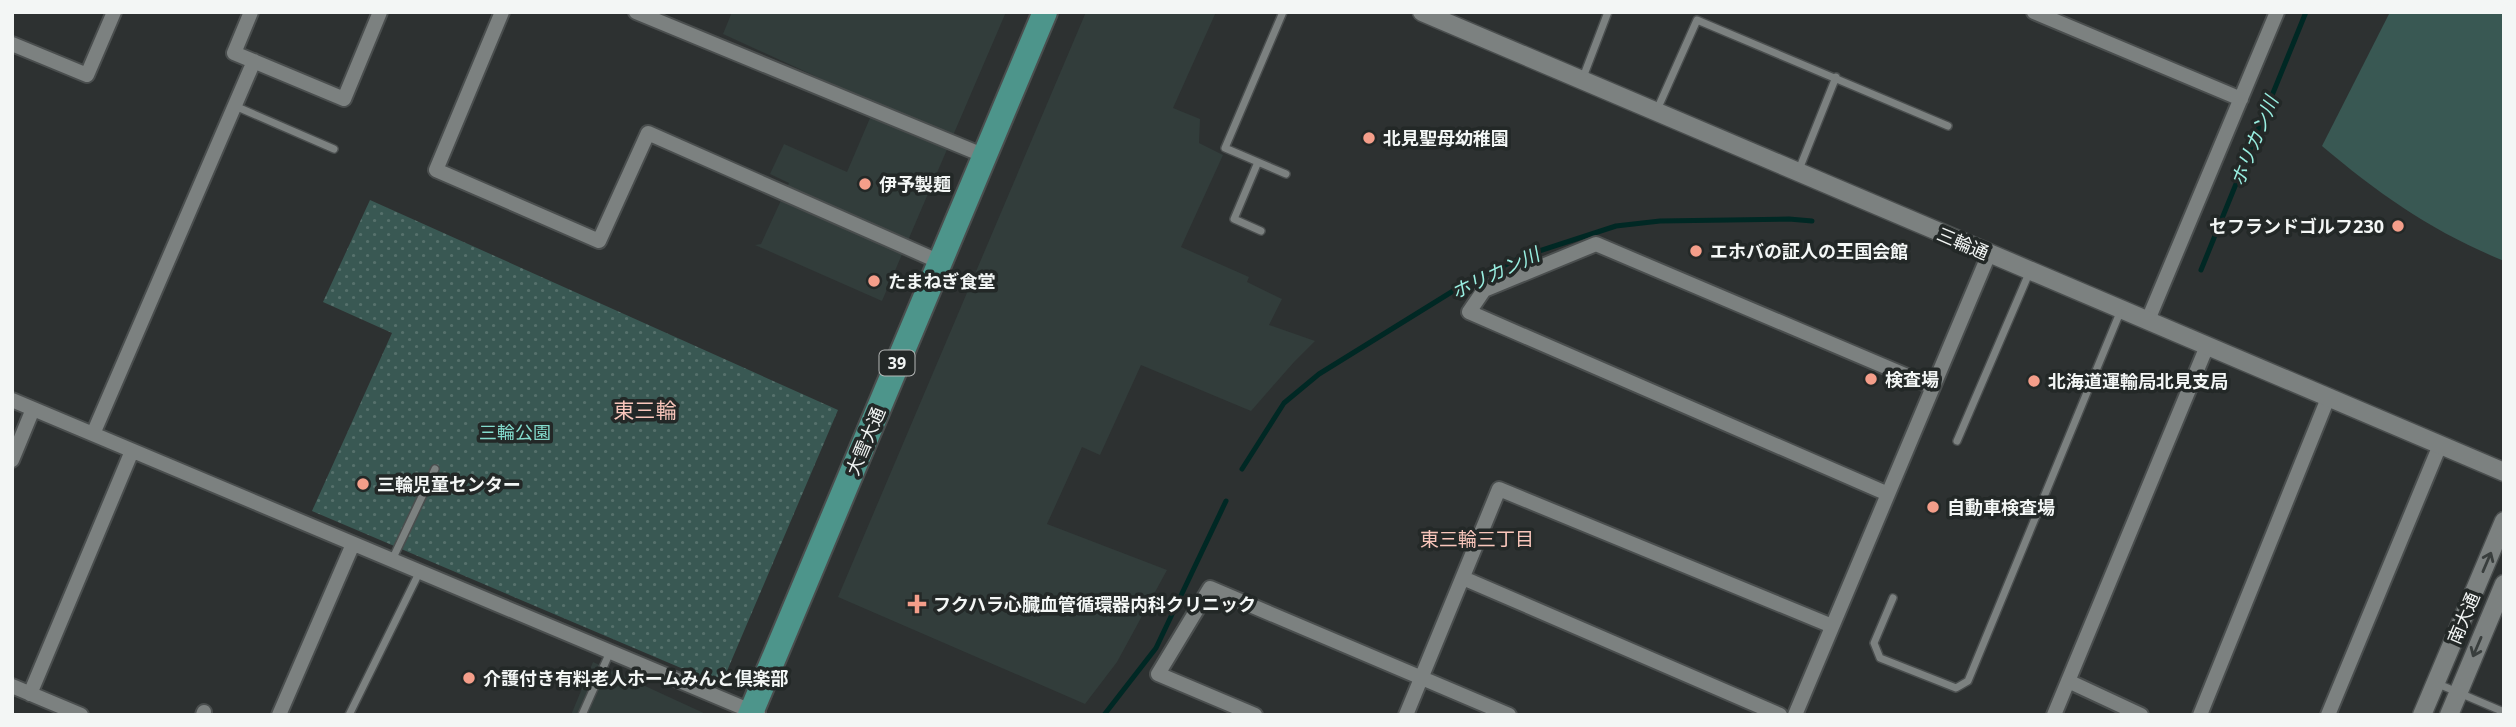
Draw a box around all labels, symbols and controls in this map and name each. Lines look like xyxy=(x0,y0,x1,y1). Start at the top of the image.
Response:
water label: ホリカン川 xyxy=(2224,90,2285,190)
place label: 北見聖母幼稚園 xyxy=(1383,126,1509,150)
marker: 北見聖母幼稚園 xyxy=(1361,130,1377,146)
place label: 伊予製麺 xyxy=(879,172,951,196)
marker: 伊予製麺 xyxy=(857,176,873,192)
place label: セフランドゴルフ230 xyxy=(2209,214,2384,238)
marker: セフランドゴルフ230 xyxy=(2390,218,2406,234)
street label: 三輪通 xyxy=(1933,221,1993,265)
place label: エホバの証人の王国会館 xyxy=(1710,239,1908,263)
water label: ホリカン川 xyxy=(1446,240,1545,305)
marker: エホバの証人の王国会館 xyxy=(1688,243,1704,259)
place label: たまねぎ食堂 xyxy=(888,269,995,293)
marker: たまねぎ食堂 xyxy=(866,273,882,289)
road number: 39 xyxy=(880,350,914,376)
place label: 検査場 xyxy=(1885,367,1939,391)
place label: 北海道運輸局北見支局 xyxy=(2048,369,2228,393)
marker: 検査場 xyxy=(1863,371,1879,387)
marker: 北海道運輸局北見支局 xyxy=(2026,373,2042,389)
district label: 東三輪 xyxy=(614,396,677,424)
street label: 大雪大通 xyxy=(840,403,890,479)
park label: 三輪公園 xyxy=(479,420,551,444)
place label: 三輪児童センター xyxy=(377,472,521,496)
marker: 三輪児童センター xyxy=(355,476,371,492)
place label: 自動車検査場 xyxy=(1947,495,2055,519)
marker: 自動車検査場 xyxy=(1925,499,1941,515)
district label: 東三輪三丁目 xyxy=(1420,526,1534,552)
one-way arrow xyxy=(2481,551,2494,573)
street label: 南大通 xyxy=(2441,588,2485,648)
place label: フクハラ心臓血管循環器内科クリニック xyxy=(933,592,1256,616)
marker: フクハラ心臓血管循環器内科クリニック xyxy=(907,594,927,614)
one-way arrow xyxy=(2470,635,2483,657)
place label: 介護付き有料老人ホームみんと倶楽部 xyxy=(483,666,788,690)
marker: 介護付き有料老人ホームみんと倶楽部 xyxy=(461,670,477,686)

